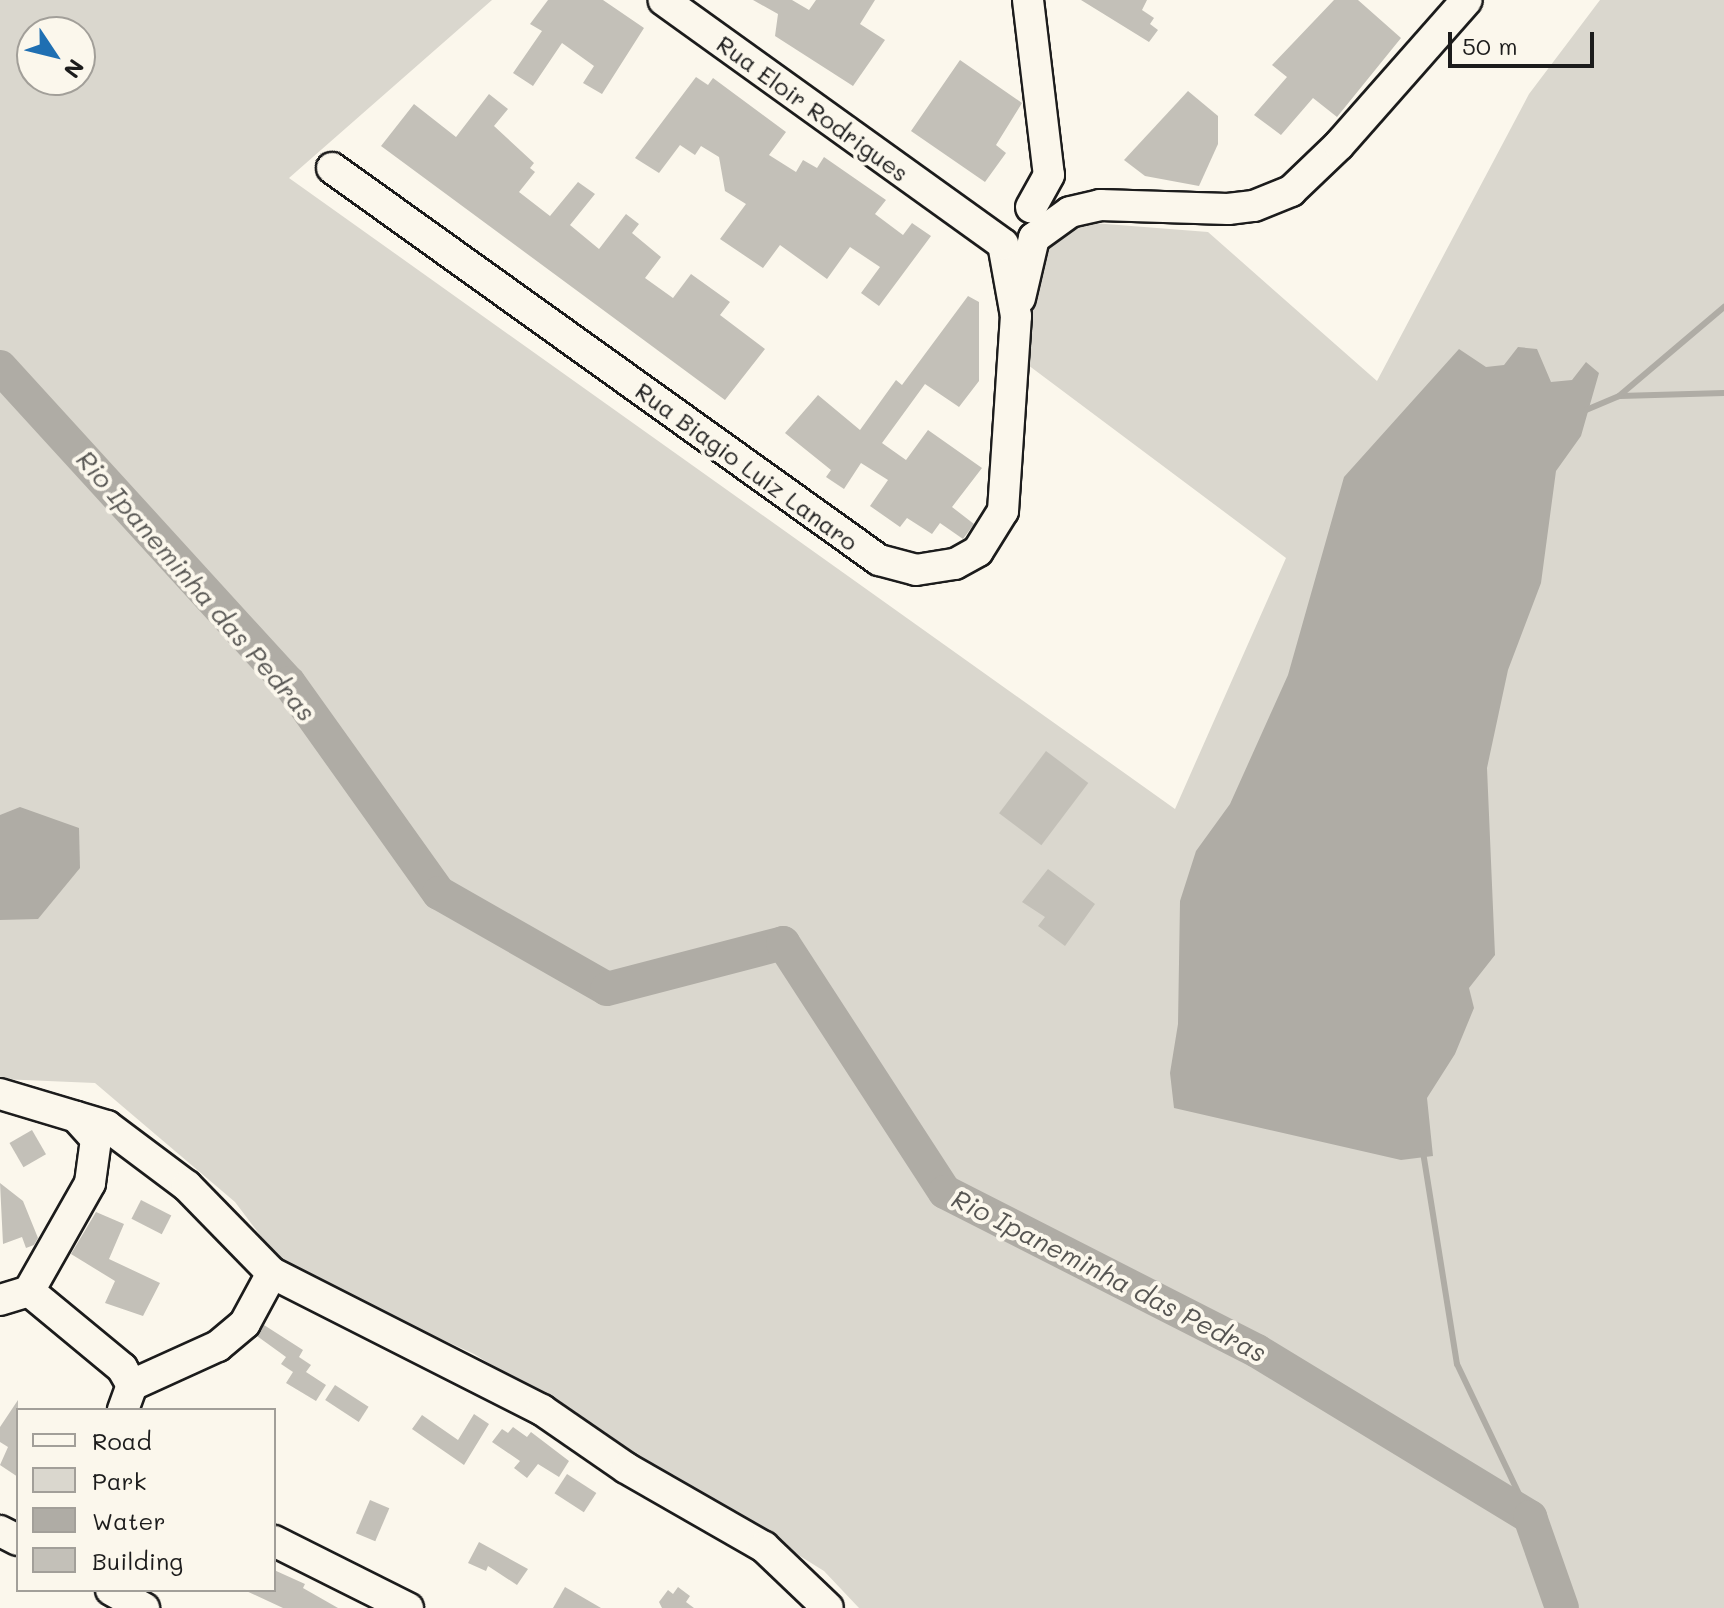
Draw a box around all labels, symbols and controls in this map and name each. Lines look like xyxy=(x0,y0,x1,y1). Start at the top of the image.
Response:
north arrow xyxy=(16,16,96,96)
scale bar xyxy=(1452,16,1598,66)
street label: Rua Eloir Rodrigues xyxy=(711,29,915,187)
text: 50 m xyxy=(1462,30,1518,61)
text: N xyxy=(58,54,91,84)
street label: Rua Biagio Luiz Lanaro xyxy=(630,376,864,556)
water label: Rio Ipaneminha das Pedras xyxy=(70,444,322,728)
water label: Rio Ipaneminha das Pedras xyxy=(947,1183,1271,1369)
legend xyxy=(16,1408,276,1592)
text: Road xyxy=(92,1425,152,1456)
text: Park xyxy=(92,1465,146,1496)
text: Water xyxy=(92,1505,166,1536)
text: Building xyxy=(92,1545,183,1576)

